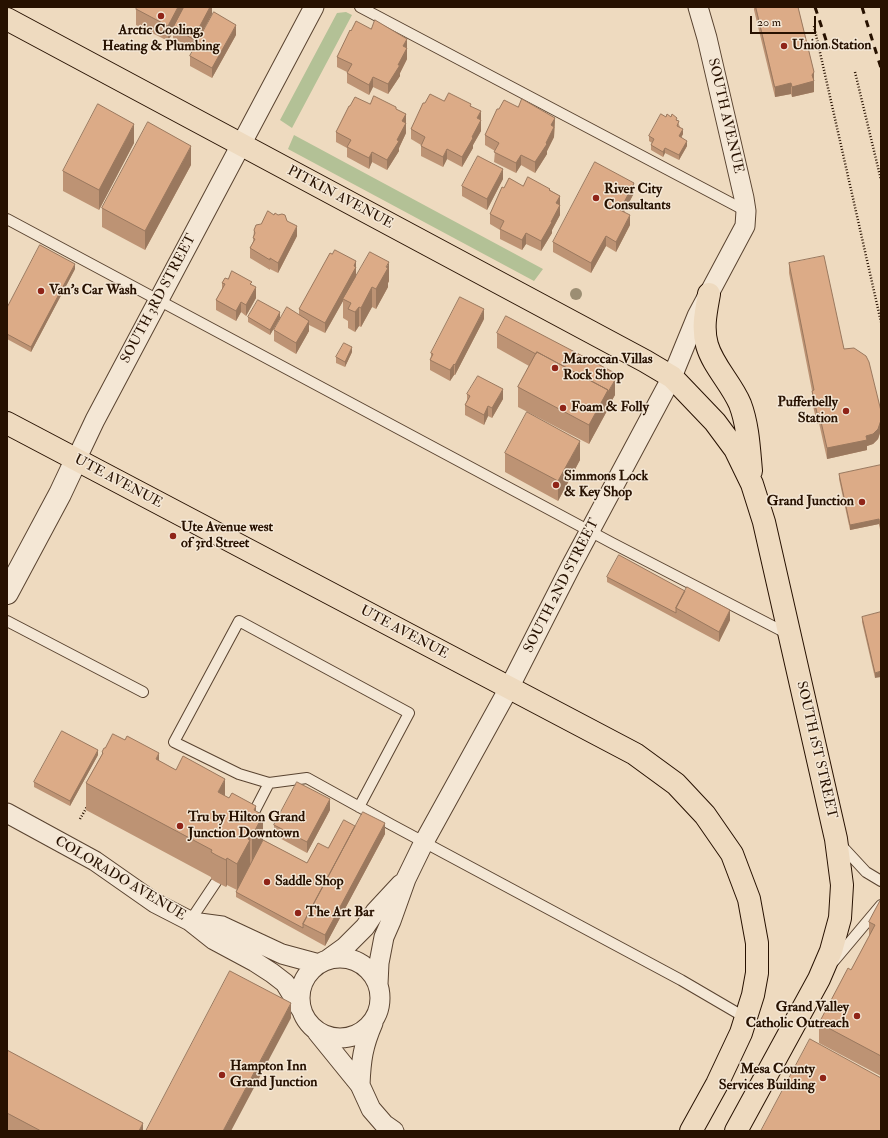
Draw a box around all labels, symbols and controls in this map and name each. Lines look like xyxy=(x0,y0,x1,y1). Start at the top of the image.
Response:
scale bar xyxy=(752,8,818,34)
marker: Arctic Cooling, Heating & Plumbing xyxy=(156,11,166,21)
text: 20 m xyxy=(757,15,781,30)
place label: Arctic Cooling, Heating & Plumbing xyxy=(102,23,220,56)
place label: Union Station xyxy=(792,38,871,54)
marker: Union Station xyxy=(779,41,789,51)
street label: SOUTH AVENUE xyxy=(704,57,746,175)
street label: PITKIN AVENUE xyxy=(284,163,396,233)
place label: River City Consultants xyxy=(604,182,671,214)
marker: River City Consultants xyxy=(591,193,601,203)
street label: SOUTH 3RD STREET xyxy=(118,231,200,367)
place label: Van's Car Wash xyxy=(49,283,137,299)
marker: Van's Car Wash xyxy=(36,286,46,296)
place label: Maroccan Villas Rock Shop xyxy=(563,352,653,384)
marker: Maroccan Villas Rock Shop xyxy=(550,363,560,373)
place label: Pufferbelly Station xyxy=(778,395,838,428)
place label: Foam & Folly xyxy=(571,400,649,416)
marker: Foam & Folly xyxy=(558,403,568,413)
marker: Pufferbelly Station xyxy=(841,406,851,416)
street label: UTE AVENUE xyxy=(71,452,165,512)
place label: Simmons Lock & Key Shop xyxy=(564,469,648,502)
marker: Simmons Lock & Key Shop xyxy=(551,480,561,490)
place label: Grand Junction xyxy=(767,494,854,510)
marker: Grand Junction xyxy=(857,497,867,507)
street label: SOUTH 2ND STREET xyxy=(521,516,603,656)
place label: Ute Avenue west of 3rd Street xyxy=(181,520,273,552)
marker: Ute Avenue west of 3rd Street xyxy=(168,531,178,541)
street label: UTE AVENUE xyxy=(357,603,451,663)
street label: SOUTH 1ST STREET xyxy=(792,680,840,820)
place label: Tru by Hilton Grand Junction Downtown xyxy=(188,810,305,842)
marker: Tru by Hilton Grand Junction Downtown xyxy=(175,821,185,831)
street label: COLORADO AVENUE xyxy=(51,833,189,925)
place label: Saddle Shop xyxy=(275,874,344,890)
marker: Saddle Shop xyxy=(262,877,272,887)
place label: The Art Bar xyxy=(306,905,374,921)
marker: The Art Bar xyxy=(293,908,303,918)
place label: Grand Valley Catholic Outreach xyxy=(746,1000,849,1032)
marker: Grand Valley Catholic Outreach xyxy=(852,1011,862,1021)
place label: Hampton Inn Grand Junction xyxy=(230,1059,317,1092)
place label: Mesa County Services Building xyxy=(719,1062,815,1094)
marker: Hampton Inn Grand Junction xyxy=(217,1070,227,1080)
marker: Mesa County Services Building xyxy=(818,1073,828,1083)

